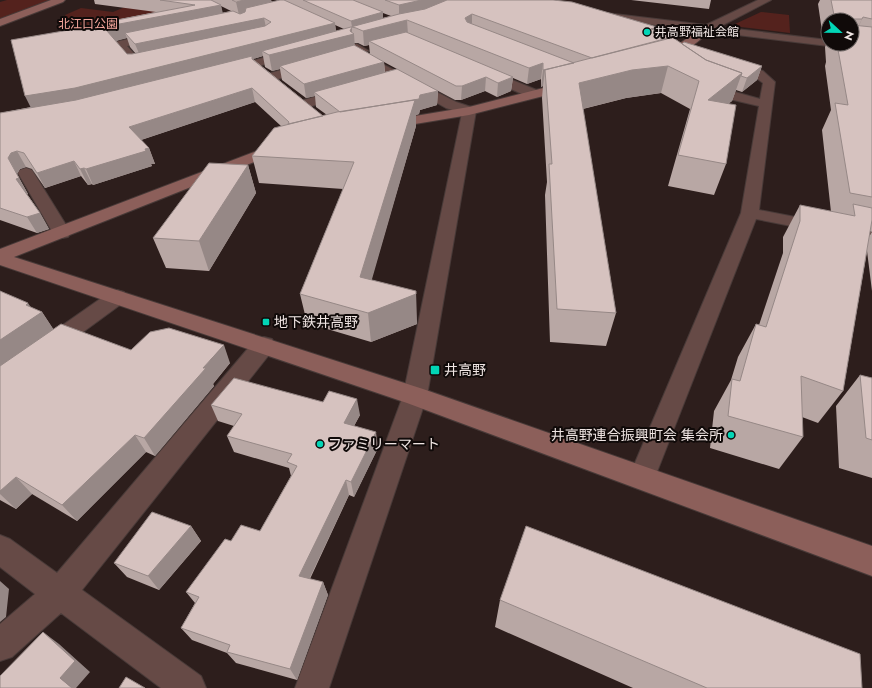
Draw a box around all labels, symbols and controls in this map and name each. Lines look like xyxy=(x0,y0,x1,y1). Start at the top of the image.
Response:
north arrow xyxy=(820,12,860,52)
park label: 北江口公園 xyxy=(58,15,118,33)
place label: 井高野福祉会館 xyxy=(655,23,739,41)
marker: 井高野福祉会館 xyxy=(642,27,652,37)
text: N xyxy=(840,29,858,43)
place label: 地下鉄井高野 xyxy=(274,312,358,332)
marker: 地下鉄井高野 xyxy=(261,317,271,327)
place label: 井高野 xyxy=(444,360,486,380)
marker: 井高野 xyxy=(429,364,441,376)
place label: 井高野連合振興町会 集会所 xyxy=(551,425,723,445)
marker: 井高野連合振興町会 集会所 xyxy=(726,430,736,440)
place label: ファミリーマート xyxy=(328,434,440,454)
marker: ファミリーマート xyxy=(315,439,325,449)

